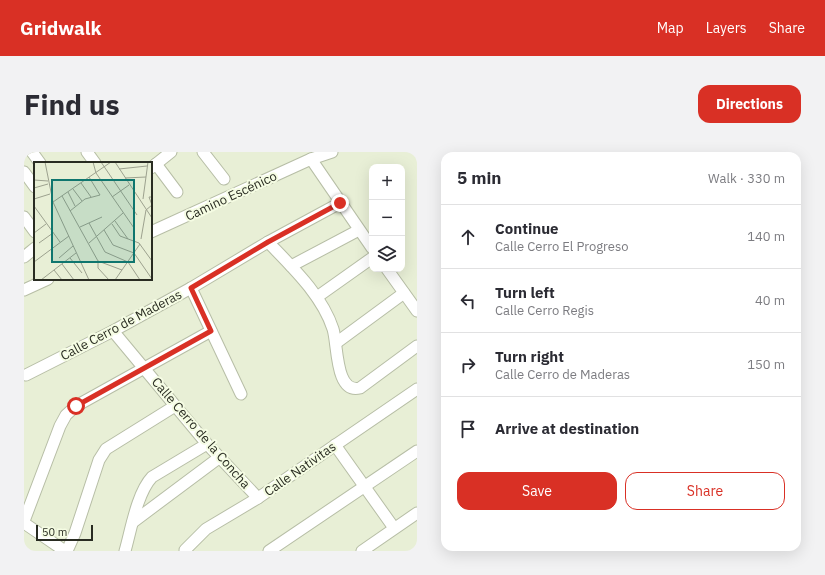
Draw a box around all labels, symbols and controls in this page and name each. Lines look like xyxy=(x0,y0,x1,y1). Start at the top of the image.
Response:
text: Gridwalk xyxy=(20,16,102,40)
text: Map xyxy=(657,19,684,37)
text: Layers xyxy=(706,19,747,37)
text: Share xyxy=(769,19,805,37)
button: Directions xyxy=(698,85,801,123)
text: Find us xyxy=(24,86,120,123)
inset map xyxy=(34,162,152,280)
map controls xyxy=(369,164,405,272)
button: + xyxy=(369,164,405,200)
street label: Camino Escénico xyxy=(182,167,280,225)
text: 5 min xyxy=(457,167,501,189)
text: Walk · 330 m xyxy=(708,170,785,187)
route end xyxy=(331,194,349,212)
button: − xyxy=(369,200,405,236)
text: Continue xyxy=(495,219,559,238)
icon: ahead xyxy=(457,226,479,248)
text: 140 m xyxy=(747,228,785,245)
button: layers xyxy=(369,236,405,272)
text: Calle Cerro El Progreso xyxy=(495,238,629,255)
text: Turn left xyxy=(495,283,555,302)
street label: Calle Cerro de Maderas xyxy=(57,286,185,364)
icon: left xyxy=(457,290,479,312)
text: 40 m xyxy=(755,292,785,309)
text: Calle Cerro Regis xyxy=(495,302,594,319)
text: Turn right xyxy=(495,347,564,366)
icon: right xyxy=(457,354,479,376)
text: 150 m xyxy=(747,356,785,373)
text: Calle Cerro de Maderas xyxy=(495,366,630,383)
street label: Calle Cerro de la Concha xyxy=(148,374,254,492)
route start xyxy=(67,397,85,415)
icon: arrive xyxy=(457,418,479,440)
text: Arrive at destination xyxy=(495,419,639,438)
street label: Calle Nativitas xyxy=(261,438,339,500)
button: Save xyxy=(457,472,617,510)
button: Share xyxy=(625,472,785,510)
scale bar xyxy=(36,523,93,542)
text: 50 m xyxy=(42,525,67,539)

